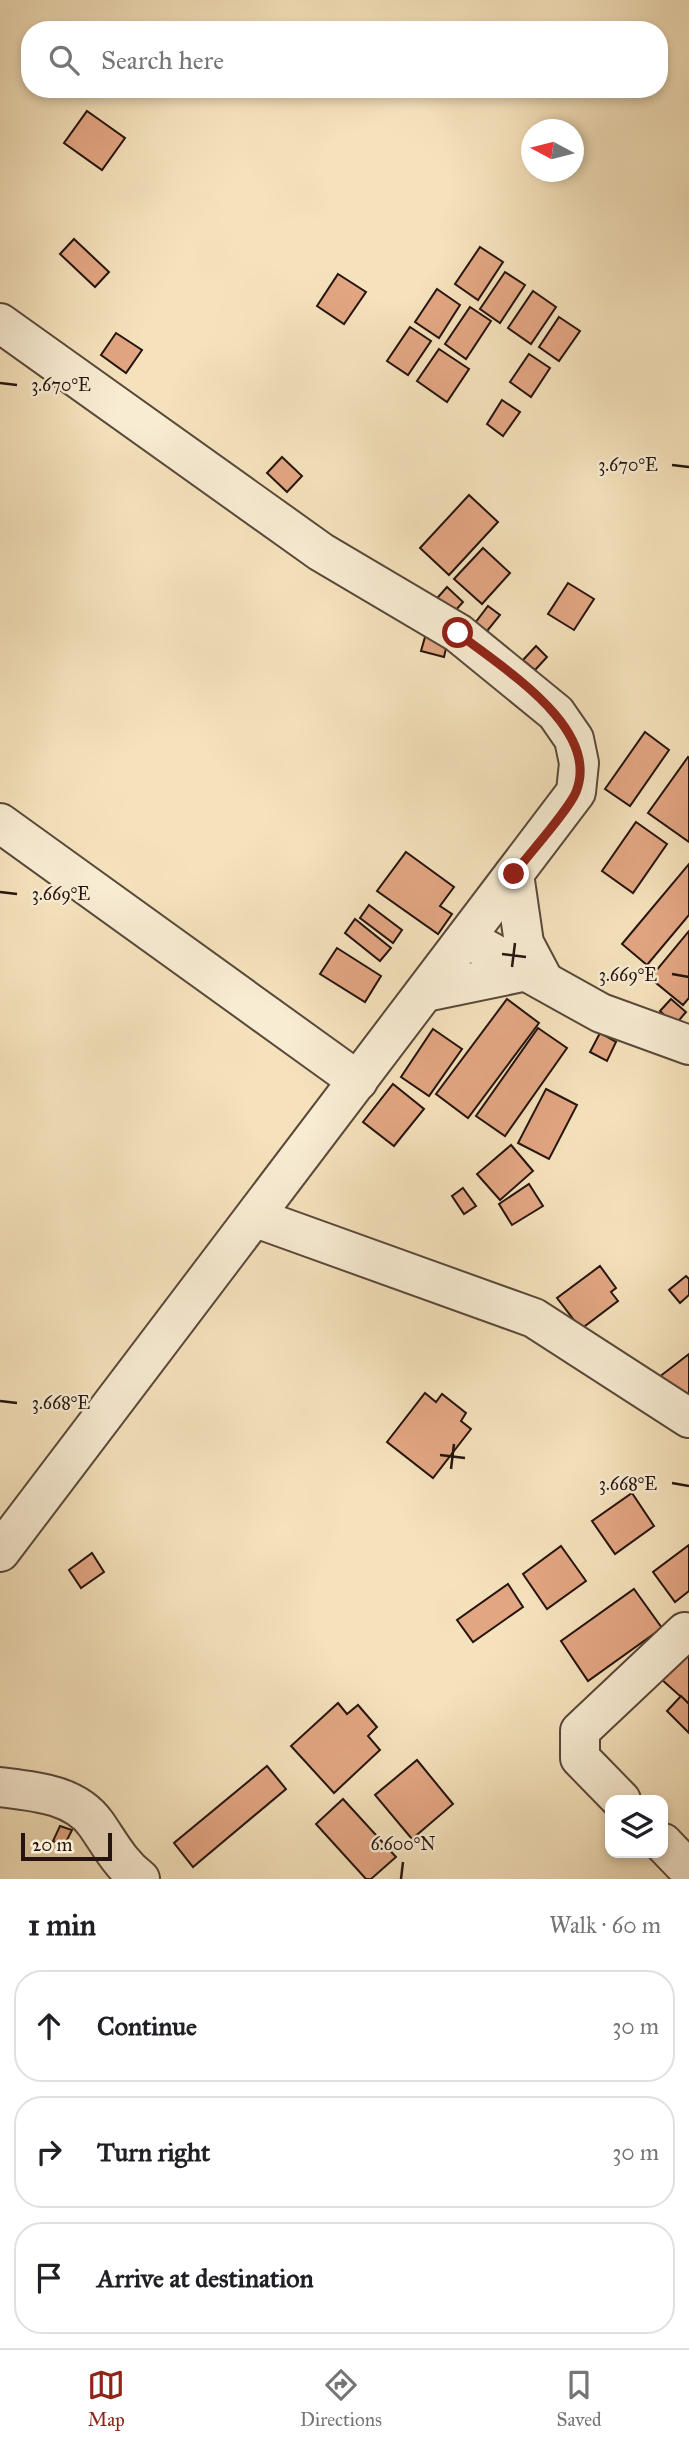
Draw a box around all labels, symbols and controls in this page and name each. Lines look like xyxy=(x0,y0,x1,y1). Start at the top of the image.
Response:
search box xyxy=(21,21,668,98)
icon: search xyxy=(45,41,83,79)
text: Search here xyxy=(101,44,224,76)
north arrow xyxy=(521,119,584,182)
text: 3.670°E xyxy=(31,374,91,396)
text: 3.670°E xyxy=(598,454,658,476)
route start xyxy=(442,617,473,648)
route end xyxy=(498,858,529,889)
text: 3.669°E xyxy=(32,883,90,905)
text: 3.669°E xyxy=(599,964,657,986)
text: 3.668°E xyxy=(32,1392,90,1414)
text: 3.668°E xyxy=(599,1473,657,1495)
map controls xyxy=(605,1795,668,1858)
button: layers xyxy=(605,1795,668,1858)
scale bar xyxy=(21,1830,112,1862)
text: 20 m xyxy=(32,1833,73,1856)
text: 6.600°N xyxy=(371,1833,435,1855)
text: 1 min xyxy=(28,1907,96,1943)
text: Walk · 60 m xyxy=(549,1911,661,1939)
icon: ahead xyxy=(30,2007,68,2045)
text: Continue xyxy=(97,2010,197,2042)
text: 30 m xyxy=(612,2012,659,2040)
icon: right xyxy=(30,2133,68,2171)
text: Turn right xyxy=(97,2136,210,2168)
text: 30 m xyxy=(612,2138,659,2166)
icon: arrive xyxy=(30,2259,68,2297)
text: Arrive at destination xyxy=(97,2262,314,2294)
tab: Map xyxy=(87,2366,125,2431)
tab: Directions xyxy=(300,2366,382,2431)
tab: Saved xyxy=(557,2366,602,2431)

